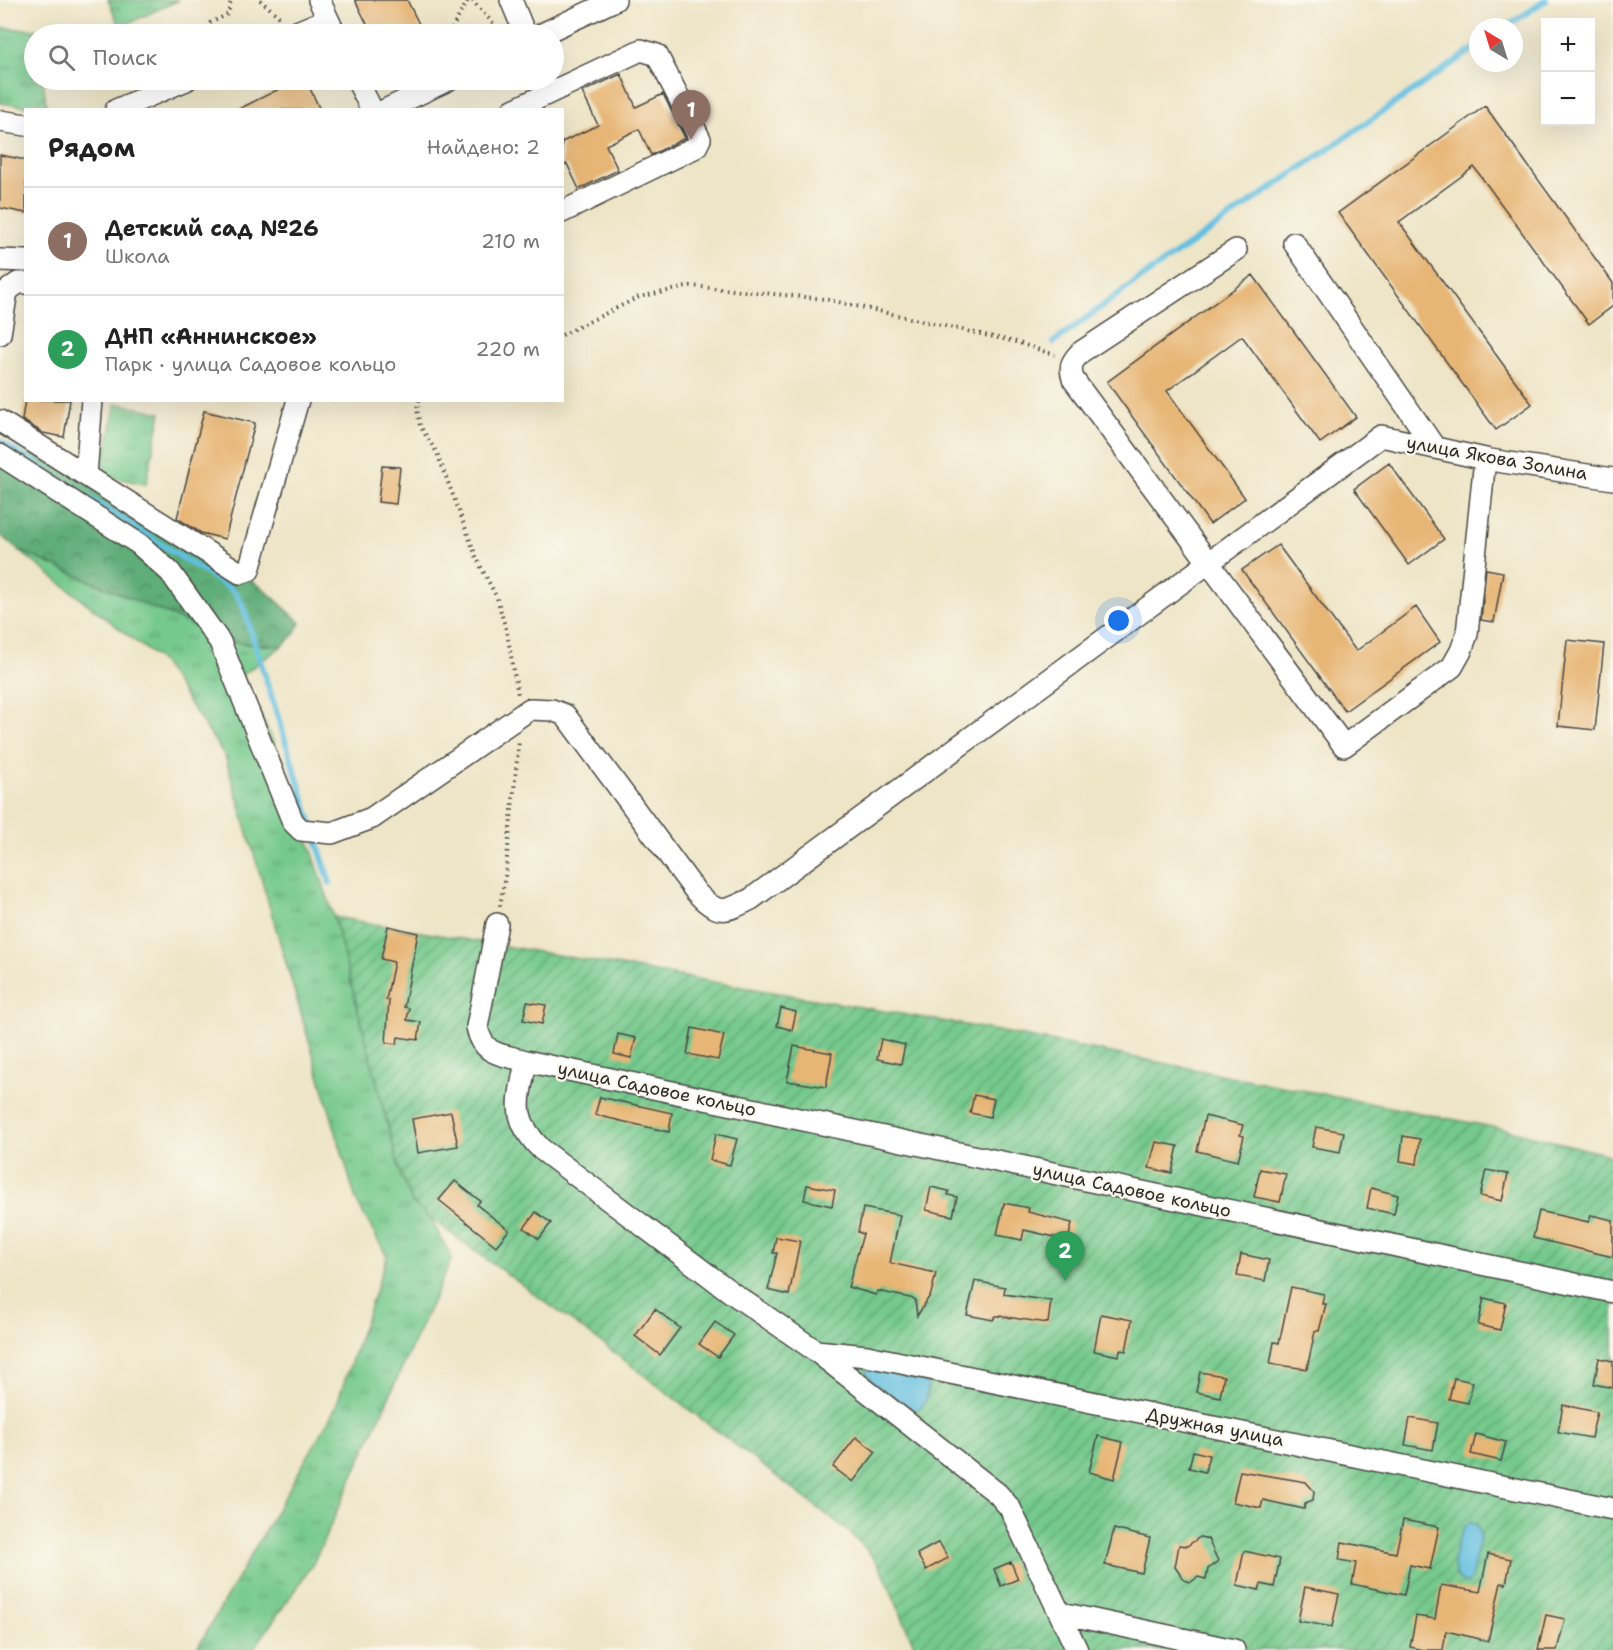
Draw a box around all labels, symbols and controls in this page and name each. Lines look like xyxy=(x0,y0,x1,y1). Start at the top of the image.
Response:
north arrow xyxy=(1469,18,1523,72)
map controls xyxy=(1541,18,1595,126)
button: + xyxy=(1541,18,1595,72)
search box xyxy=(24,24,564,90)
icon: search xyxy=(45,41,78,74)
text: Поиск xyxy=(93,43,157,72)
button: − xyxy=(1541,72,1595,126)
pin: 1 xyxy=(672,90,710,140)
text: Рядом xyxy=(48,130,135,165)
text: Найдено: 2 xyxy=(427,134,540,160)
text: Детский сад №26 xyxy=(105,214,319,243)
text: 1 xyxy=(63,228,72,254)
text: 210 m xyxy=(481,228,540,254)
text: Школа xyxy=(105,243,170,269)
text: ДНП «Аннинское» xyxy=(105,322,317,351)
text: 2 xyxy=(61,336,75,362)
text: 220 m xyxy=(476,336,540,362)
text: Парк · улица Садовое кольцо xyxy=(105,351,396,377)
street label: улица Якова Золина xyxy=(1405,430,1589,486)
your location xyxy=(1104,606,1133,635)
street label: улица Садовое кольцо xyxy=(556,1056,758,1122)
street label: улица Садовое кольцо xyxy=(1031,1157,1233,1223)
pin: 2 xyxy=(1046,1232,1084,1281)
street label: Дружная улица xyxy=(1144,1402,1286,1452)

